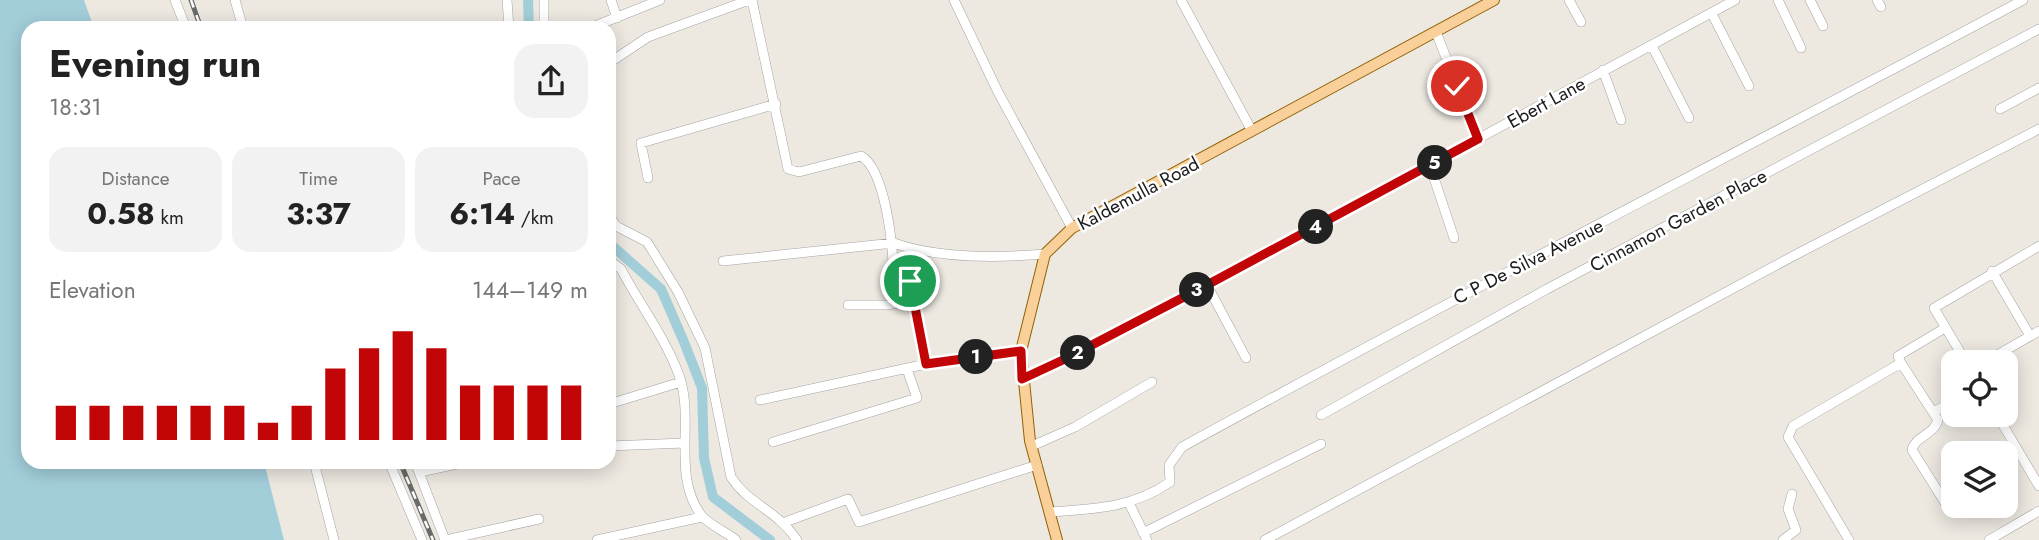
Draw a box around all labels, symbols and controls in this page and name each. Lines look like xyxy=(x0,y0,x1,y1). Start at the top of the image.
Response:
text: Evening run xyxy=(49,36,261,91)
button: share xyxy=(514,44,588,118)
pin xyxy=(1427,56,1487,116)
icon: check xyxy=(1438,67,1476,105)
street label: Ebert Lane xyxy=(1502,70,1590,135)
text: 18:31 xyxy=(49,90,102,124)
pin: 5 xyxy=(1418,146,1452,180)
text: 5 xyxy=(1428,149,1441,176)
street label: Kaldemulla Road xyxy=(1073,150,1204,237)
street label: Cinnamon Garden Place xyxy=(1585,162,1772,279)
text: Distance xyxy=(101,165,170,192)
text: Time xyxy=(299,165,338,192)
text: Pace xyxy=(483,165,520,192)
text: 0.58 xyxy=(87,192,155,235)
text: 3:37 xyxy=(286,192,351,235)
text: 6:14 xyxy=(449,192,515,235)
text: km xyxy=(155,204,184,231)
text: /km xyxy=(515,204,554,231)
pin: 4 xyxy=(1298,210,1334,244)
street label: C P De Silva Avenue xyxy=(1448,212,1608,311)
text: 4 xyxy=(1309,213,1322,240)
pin xyxy=(880,251,940,311)
icon: arrive xyxy=(891,262,929,300)
pin: 3 xyxy=(1180,272,1214,308)
text: Elevation xyxy=(49,273,136,307)
text: 144–149 m xyxy=(472,273,588,307)
text: 3 xyxy=(1191,276,1202,303)
pin: 2 xyxy=(1060,336,1096,370)
text: 2 xyxy=(1071,339,1084,366)
pin: 1 xyxy=(958,340,993,374)
text: 1 xyxy=(971,343,980,370)
map controls xyxy=(1941,350,2018,518)
button: locate xyxy=(1941,350,2018,427)
button: layers xyxy=(1941,441,2018,518)

